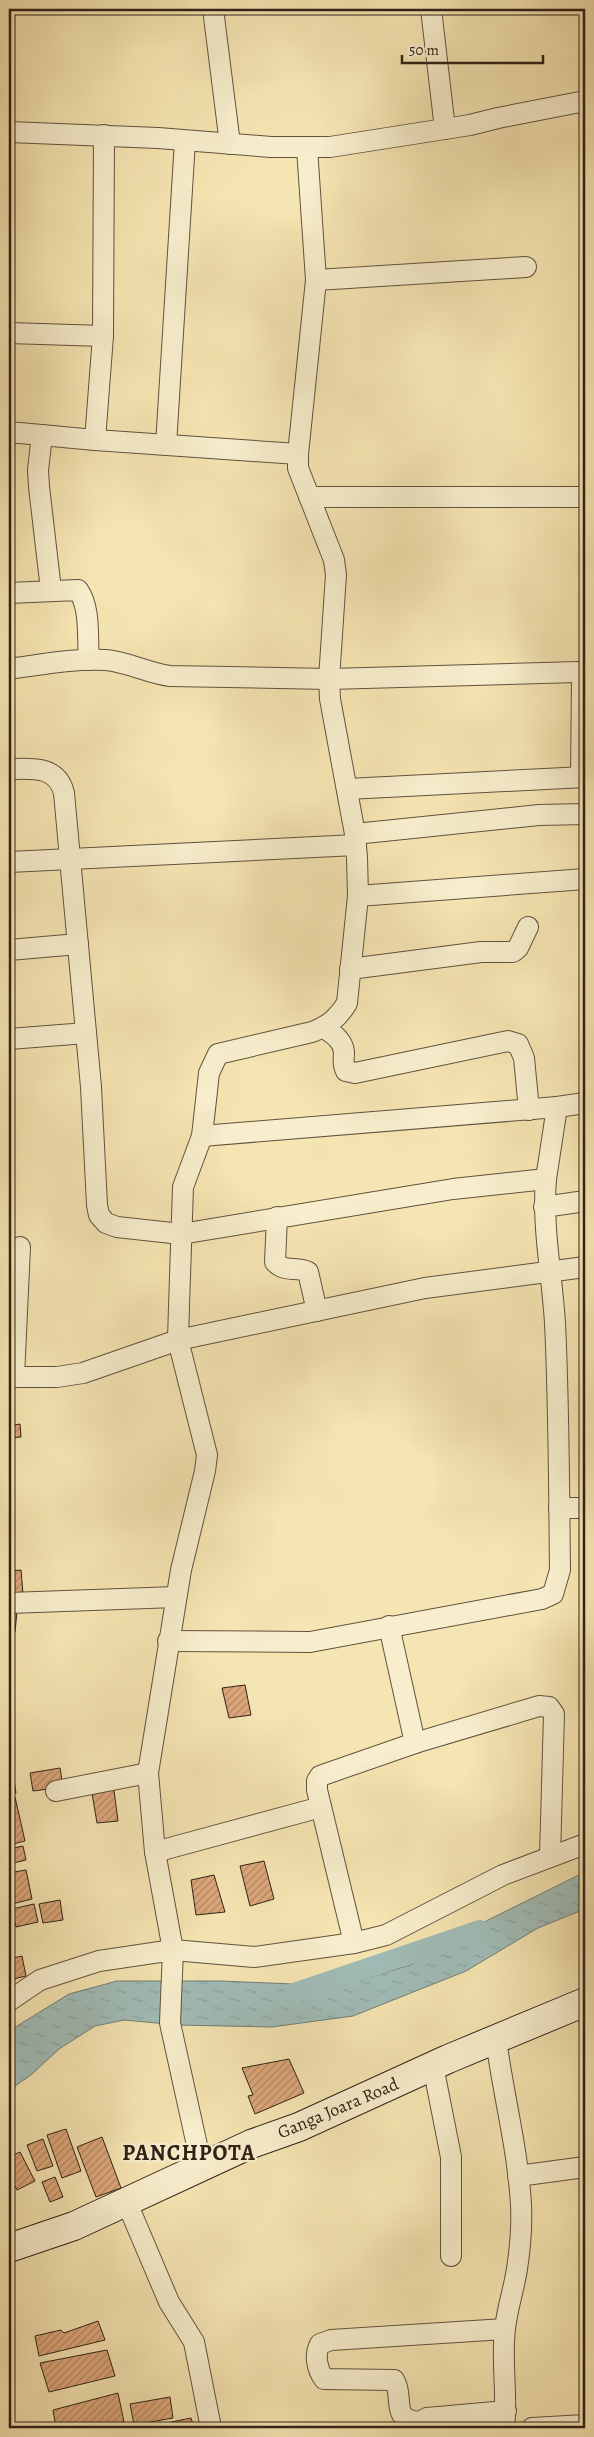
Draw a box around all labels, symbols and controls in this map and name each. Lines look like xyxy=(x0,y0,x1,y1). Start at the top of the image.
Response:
scale bar xyxy=(402,32,543,64)
text: 50 m xyxy=(409,40,439,60)
street label: Ganga Joara Road xyxy=(274,2072,403,2144)
district label: PANCHPOTA xyxy=(122,2138,256,2168)

